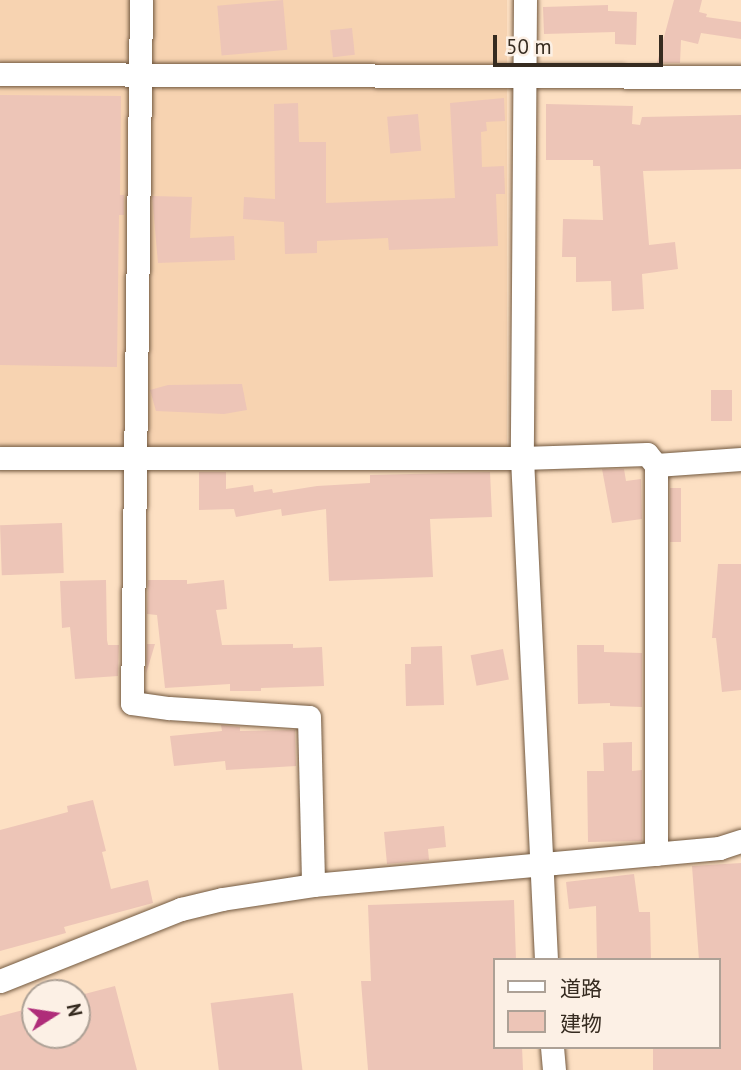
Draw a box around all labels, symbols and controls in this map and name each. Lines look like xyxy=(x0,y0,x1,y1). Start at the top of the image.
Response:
scale bar xyxy=(496,21,666,65)
text: 50 m xyxy=(506,33,552,60)
legend xyxy=(492,958,720,1049)
text: 道路 xyxy=(560,975,602,1002)
north arrow xyxy=(21,979,91,1049)
text: N xyxy=(62,1001,88,1019)
text: 建物 xyxy=(560,1010,602,1037)

